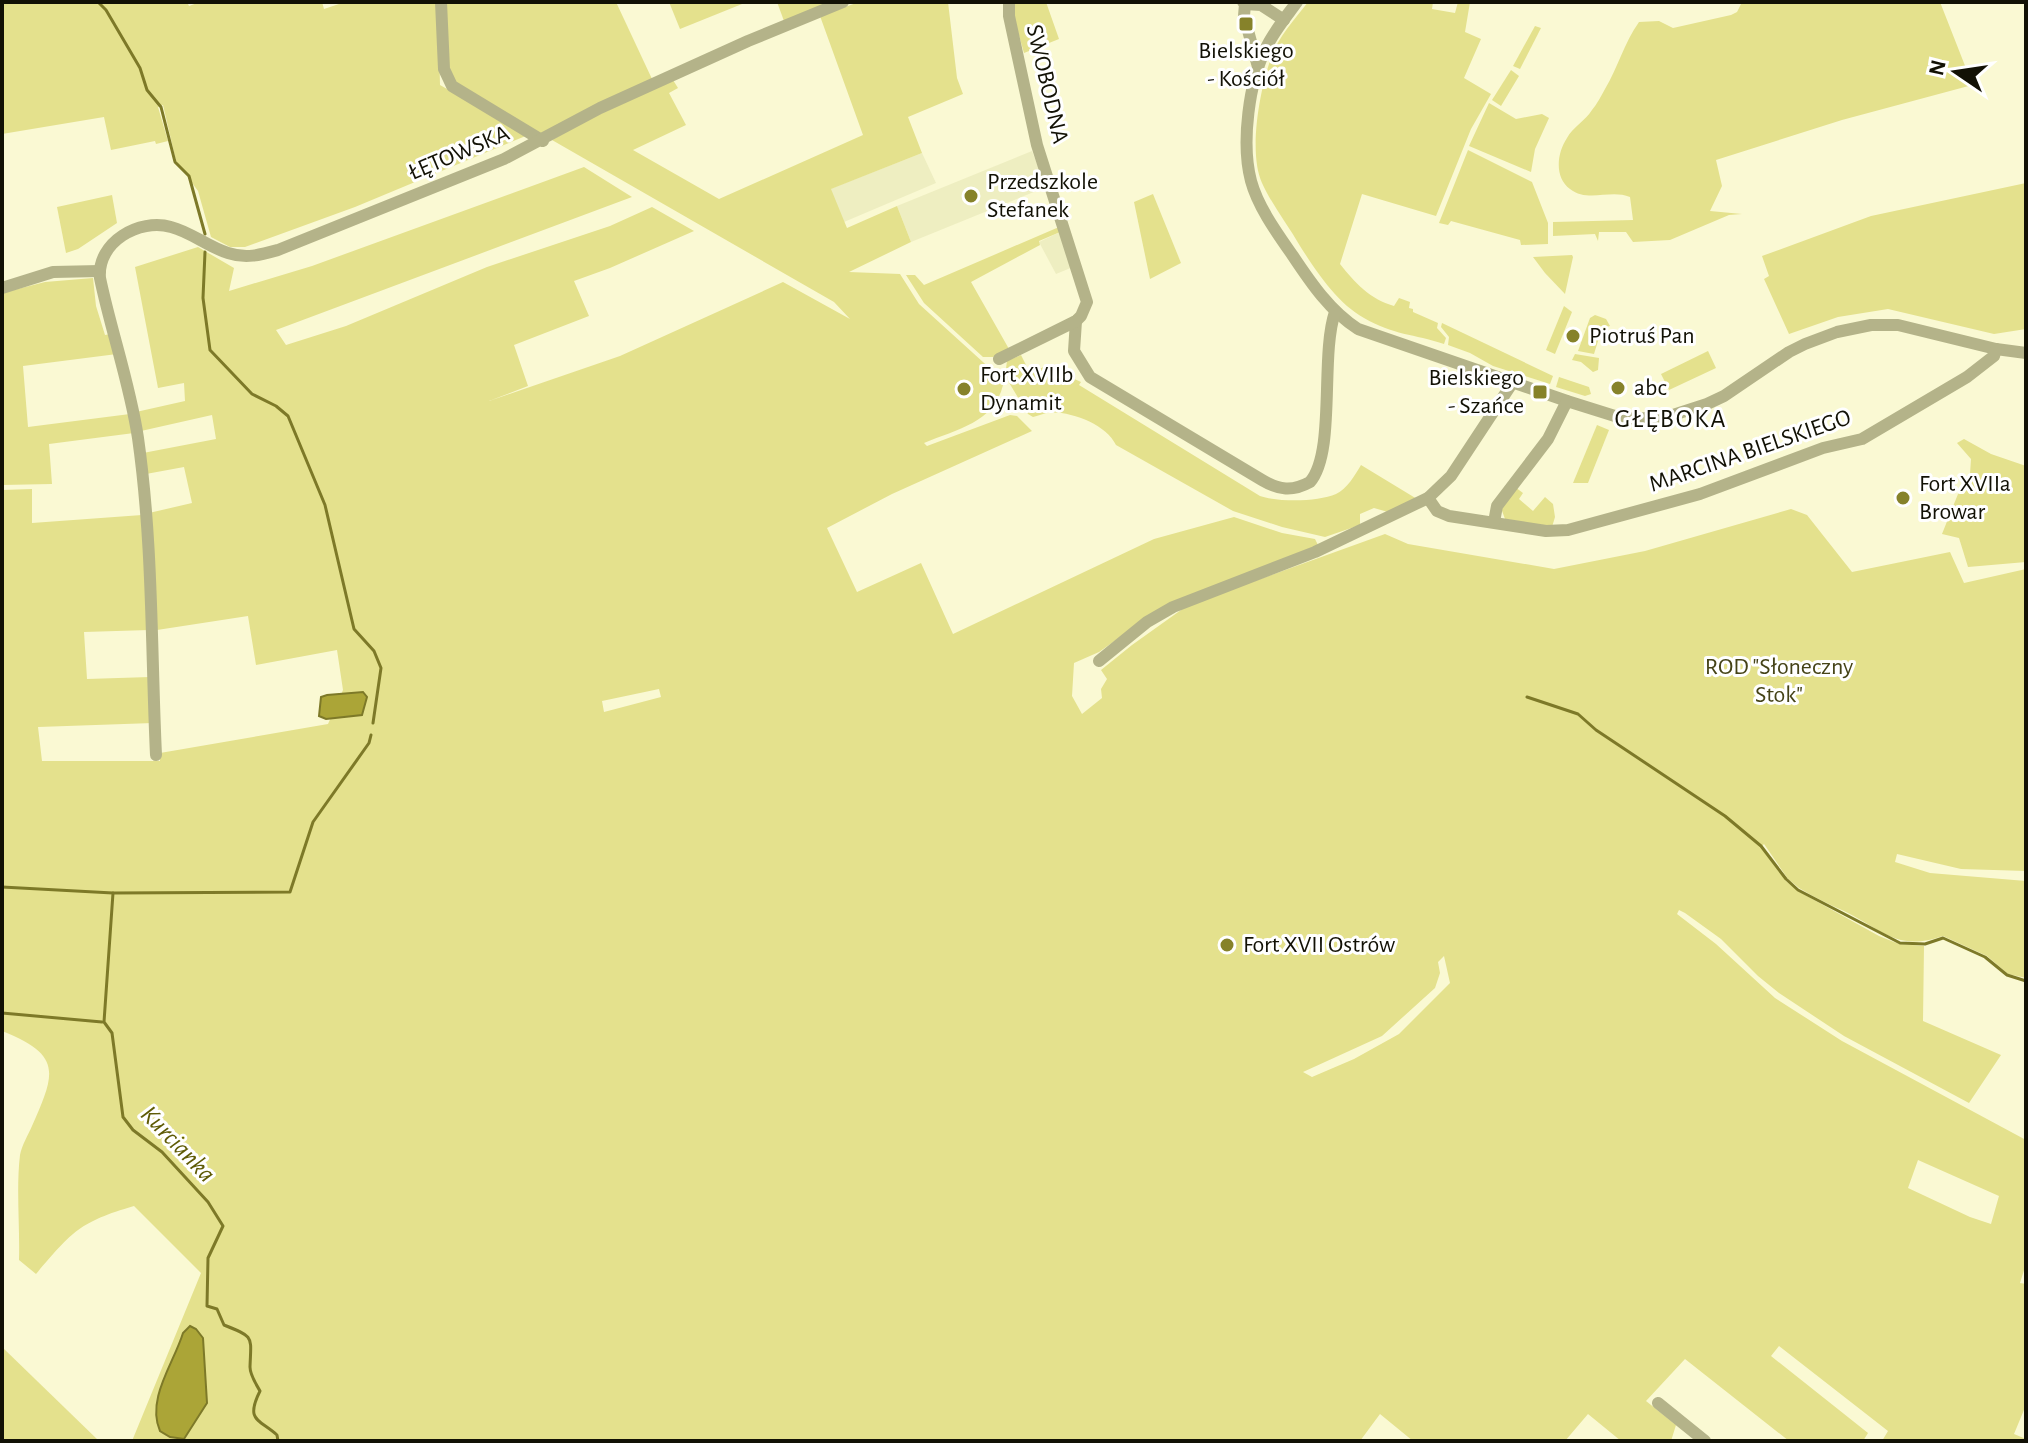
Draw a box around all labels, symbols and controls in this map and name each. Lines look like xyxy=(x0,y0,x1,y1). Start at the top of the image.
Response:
marker: Bielskiego - Kościół xyxy=(1237,15,1255,33)
street label: SWOBODNA xyxy=(1022,22,1072,146)
north arrow xyxy=(1916,32,1996,112)
place label: Bielskiego - Kościół xyxy=(1198,39,1294,91)
text: N xyxy=(1925,58,1950,78)
street label: ŁĘTOWSKA xyxy=(405,121,513,185)
place label: Przedszkole Stefanek xyxy=(987,170,1098,222)
marker: Przedszkole Stefanek xyxy=(962,187,980,205)
place label: Piotruś Pan xyxy=(1589,324,1695,348)
marker: Piotruś Pan xyxy=(1564,327,1582,345)
place label: Fort XVIIb Dynamit xyxy=(980,363,1073,415)
place label: Bielskiego - Szańce xyxy=(1428,366,1524,418)
place label: abc xyxy=(1634,376,1667,400)
marker: abc xyxy=(1609,379,1627,397)
marker: Fort XVIIb Dynamit xyxy=(955,380,973,398)
marker: Bielskiego - Szańce xyxy=(1531,383,1549,401)
street label: MARCINA BIELSKIEGO xyxy=(1646,405,1854,497)
district label: GŁĘBOKA xyxy=(1615,406,1727,432)
place label: Fort XVIIa Browar xyxy=(1919,472,2011,524)
marker: Fort XVIIa Browar xyxy=(1894,489,1912,507)
park label: ROD "Słoneczny Stok" xyxy=(1705,655,1853,707)
place label: Fort XVII Ostrów xyxy=(1243,933,1395,957)
marker: Fort XVII Ostrów xyxy=(1218,936,1236,954)
water label: Kurcianka xyxy=(136,1101,220,1187)

